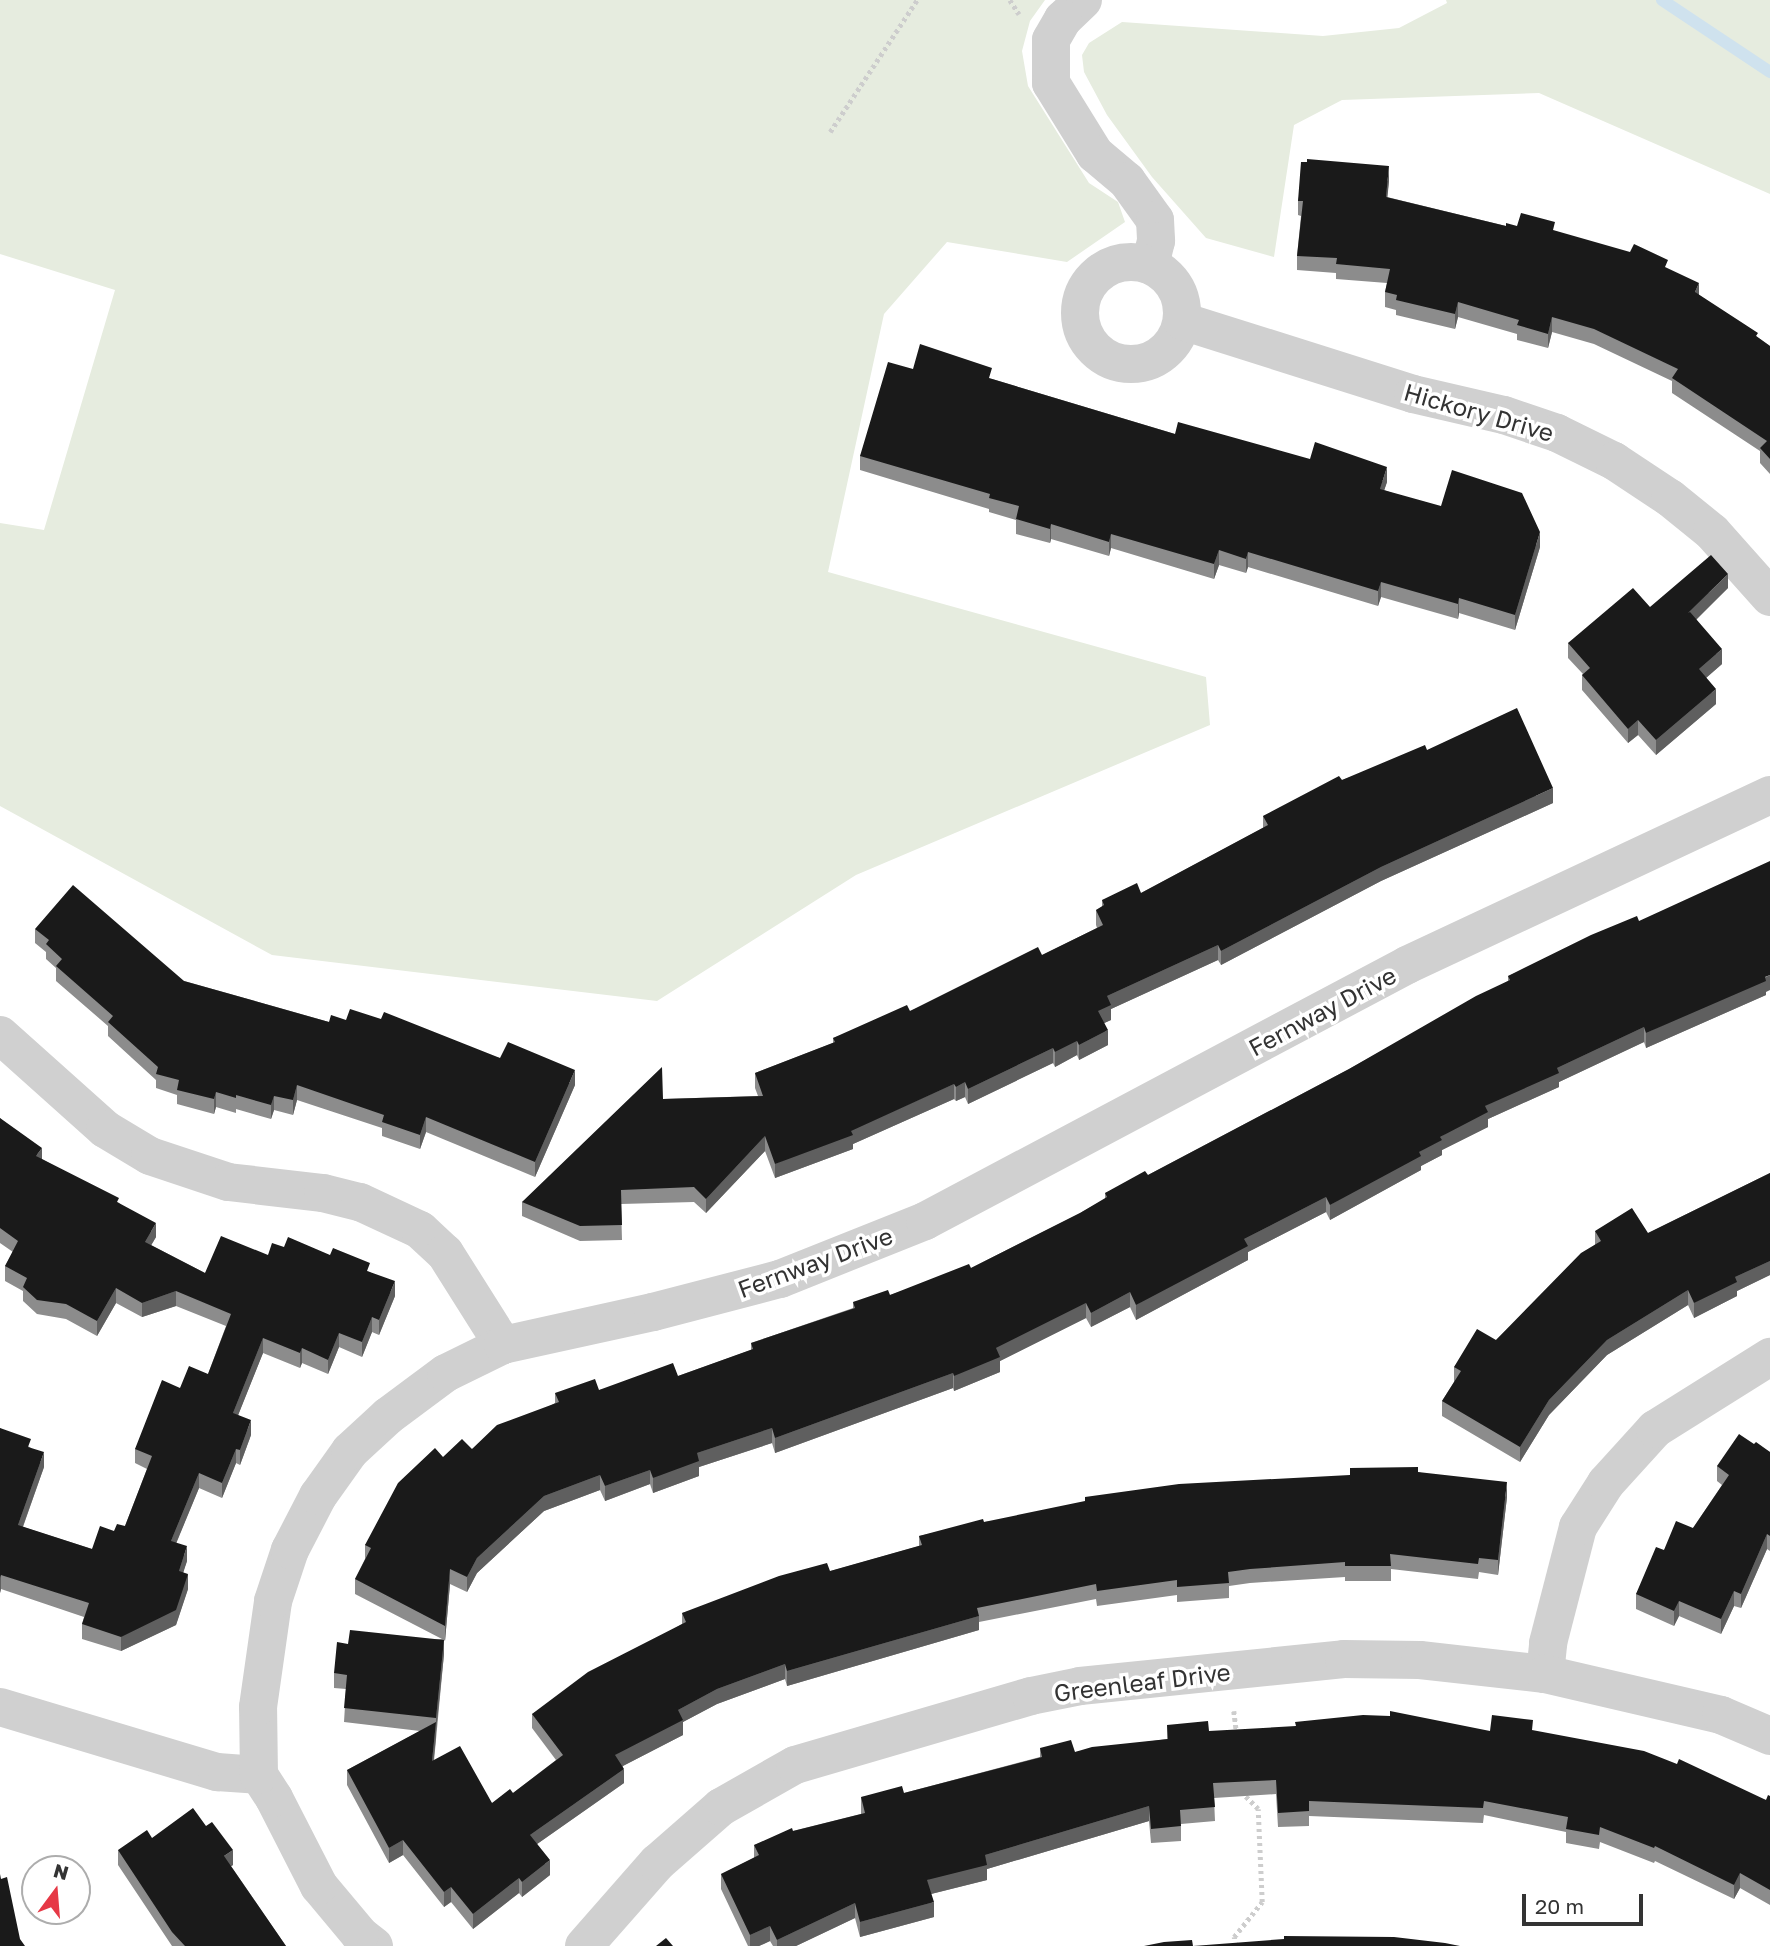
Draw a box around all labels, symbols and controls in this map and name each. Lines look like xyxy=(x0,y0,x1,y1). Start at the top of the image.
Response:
street label: Hickory Drive xyxy=(1401,377,1557,447)
street label: Fernway Drive xyxy=(1243,960,1401,1062)
street label: Fernway Drive xyxy=(734,1221,896,1303)
street label: Greenleaf Drive xyxy=(1052,1657,1232,1707)
north arrow xyxy=(21,1855,91,1925)
text: N xyxy=(51,1858,71,1884)
scale bar xyxy=(1525,1880,1646,1924)
text: 20 m xyxy=(1535,1893,1584,1919)

